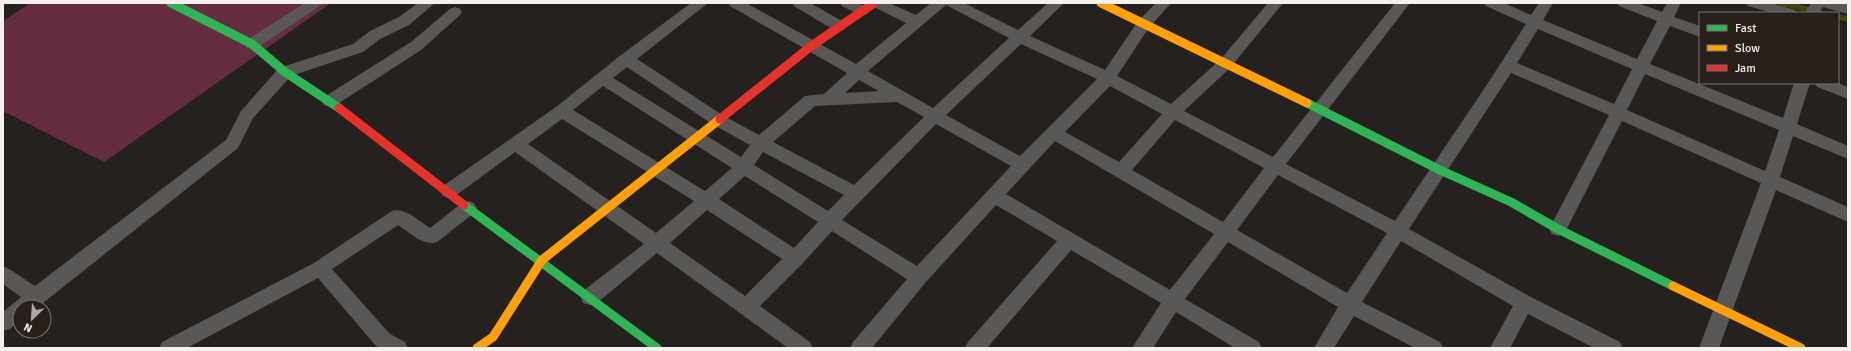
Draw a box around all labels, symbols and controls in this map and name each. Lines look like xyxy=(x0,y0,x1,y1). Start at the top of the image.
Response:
legend xyxy=(1699,12,1839,84)
text: Fast xyxy=(1735,21,1756,36)
text: Slow xyxy=(1735,41,1760,56)
text: Jam xyxy=(1735,61,1756,76)
north arrow xyxy=(12,299,52,339)
text: N xyxy=(22,320,34,335)

